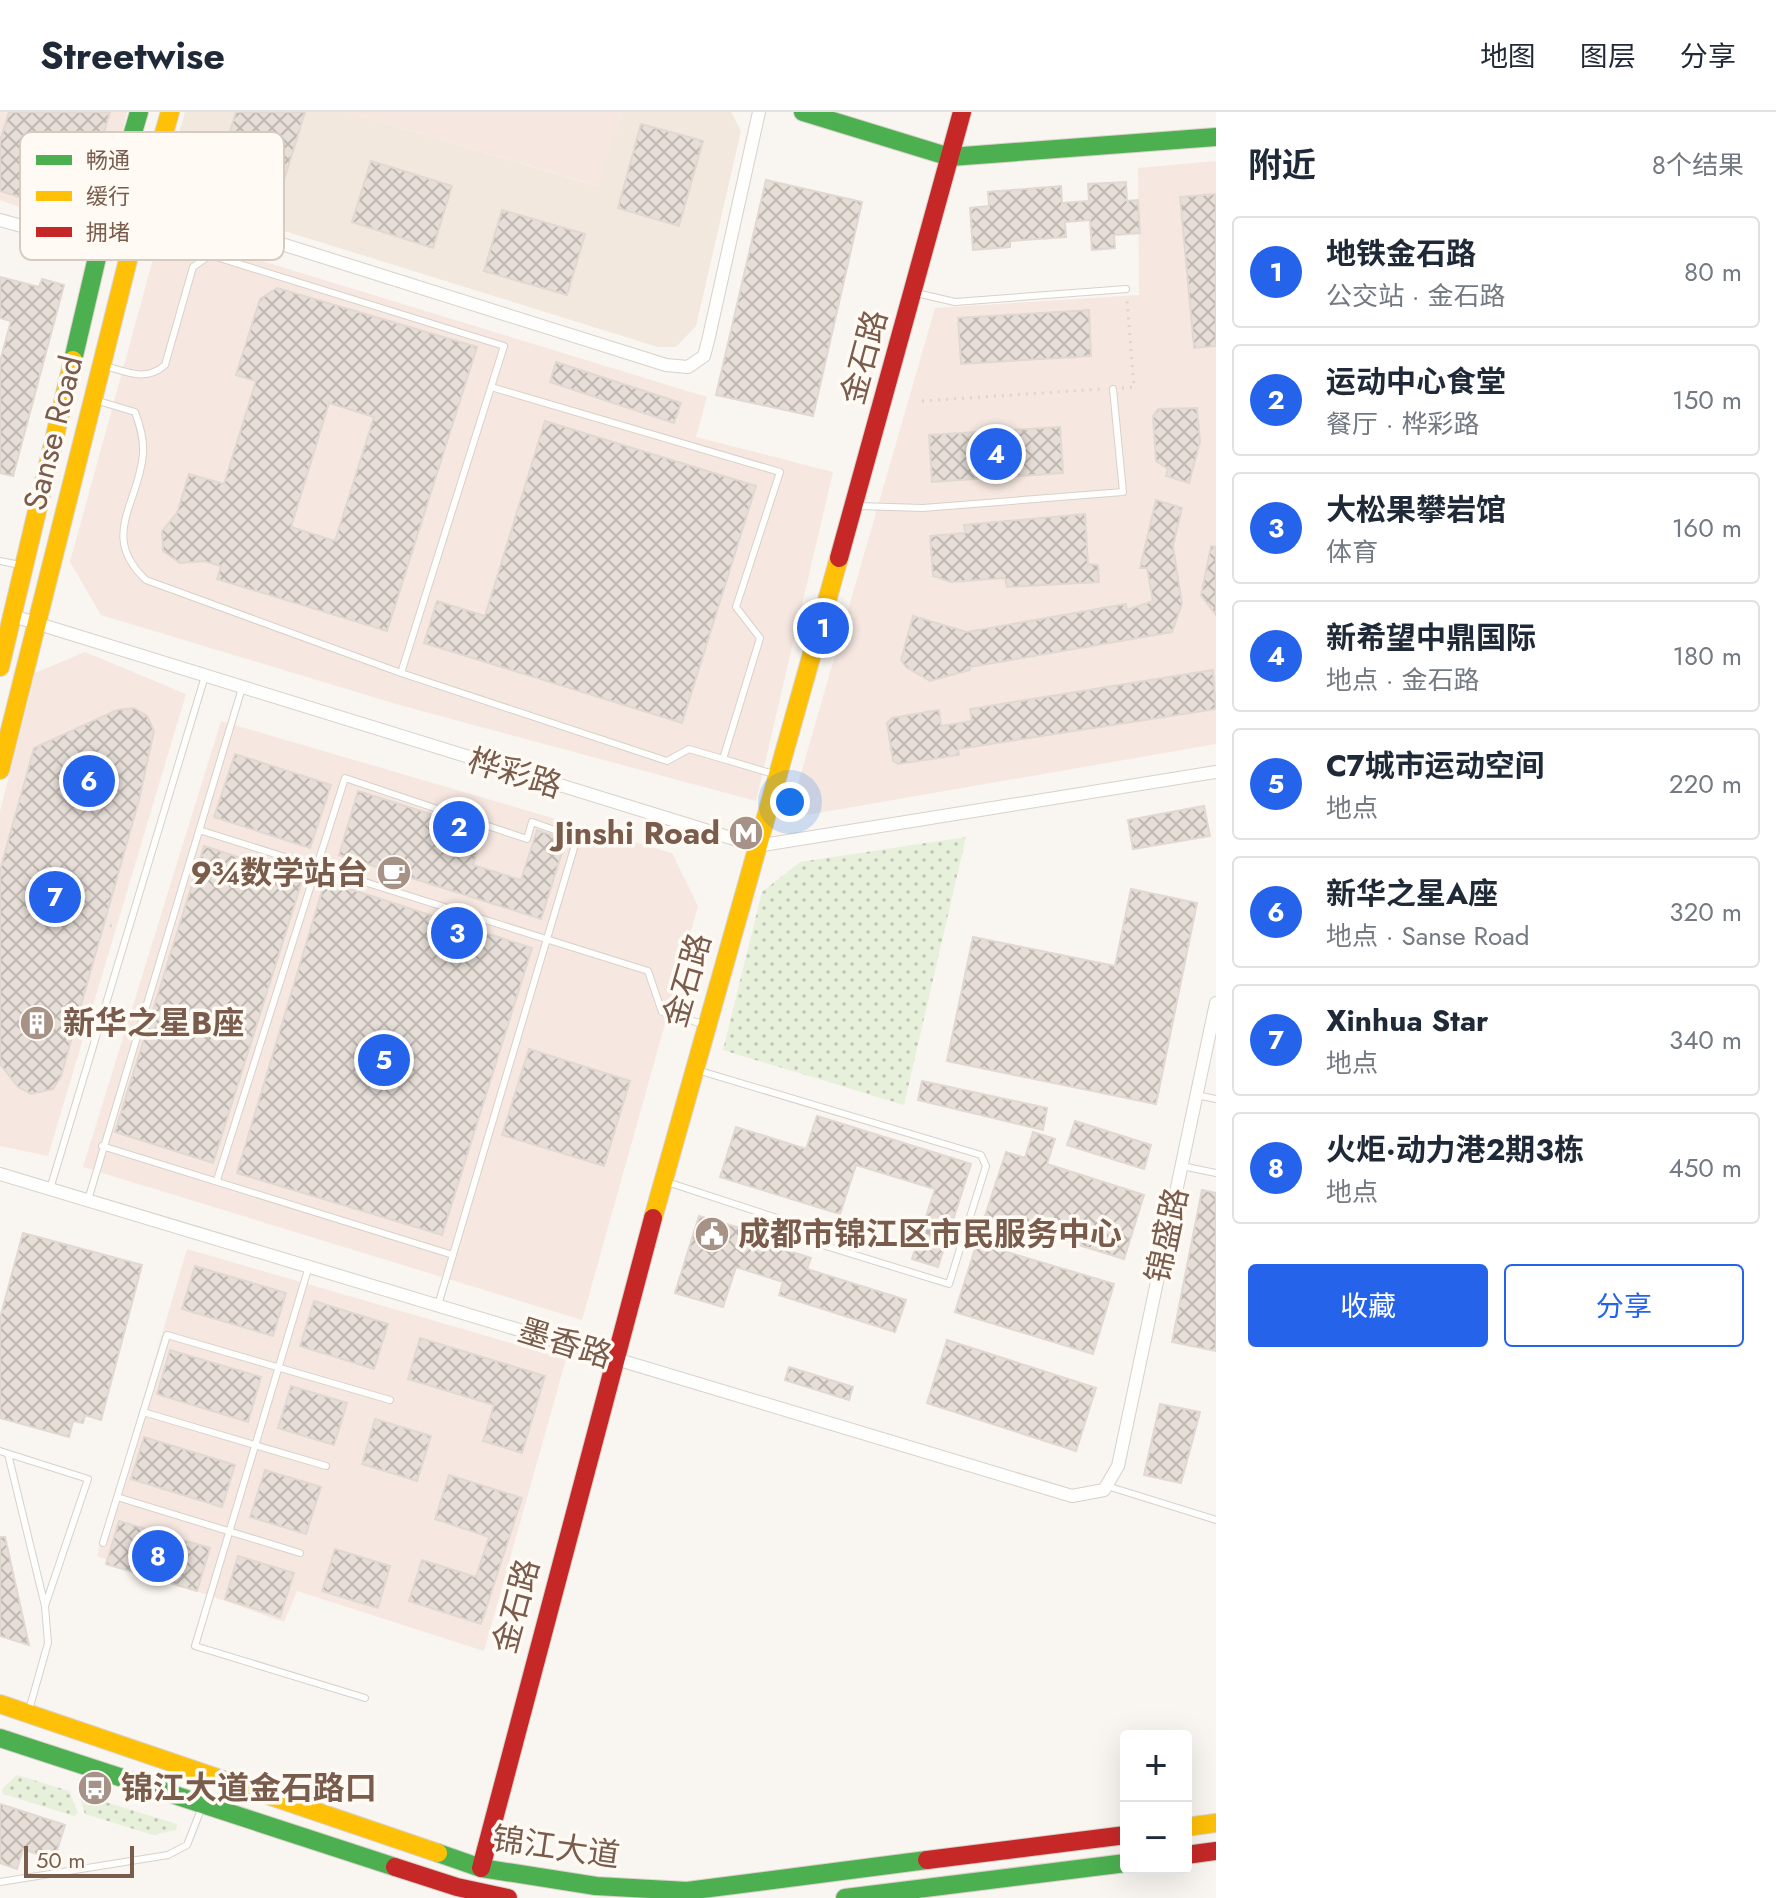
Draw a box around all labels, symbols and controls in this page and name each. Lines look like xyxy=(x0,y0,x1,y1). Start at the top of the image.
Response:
text: Streetwise xyxy=(40,28,225,83)
text: 地图 xyxy=(1480,36,1536,77)
text: 图层 xyxy=(1580,36,1636,77)
text: 分享 xyxy=(1680,36,1736,77)
legend xyxy=(20,132,284,260)
text: 附近 xyxy=(1248,141,1316,190)
text: 畅通 xyxy=(86,144,130,176)
text: 8个结果 xyxy=(1652,146,1744,184)
text: 缓行 xyxy=(86,180,130,212)
text: 拥堵 xyxy=(86,216,130,248)
text: 地铁金石路 xyxy=(1326,232,1476,275)
text: 1 xyxy=(1269,253,1283,291)
text: 80 m xyxy=(1684,253,1742,291)
text: 公交站 · 金石路 xyxy=(1326,277,1505,315)
street label: 金石路 xyxy=(829,305,899,409)
street label: Sanse Road xyxy=(12,351,94,515)
text: 运动中心食堂 xyxy=(1326,360,1506,403)
text: 2 xyxy=(1267,381,1285,419)
text: 150 m xyxy=(1672,381,1742,419)
text: 餐厅 · 桦彩路 xyxy=(1326,405,1479,443)
pin: 4 xyxy=(970,424,1022,484)
text: 大松果攀岩馆 xyxy=(1326,488,1506,531)
text: 3 xyxy=(1268,509,1284,547)
text: 160 m xyxy=(1672,509,1742,547)
text: 体育 xyxy=(1326,533,1378,571)
pin: 1 xyxy=(797,598,849,658)
text: 新希望中鼎国际 xyxy=(1326,616,1536,659)
text: 4 xyxy=(1267,637,1285,675)
text: 180 m xyxy=(1672,637,1742,675)
text: 地点 · 金石路 xyxy=(1326,661,1479,699)
street label: 桦彩路 xyxy=(462,737,568,809)
text: C7城市运动空间 xyxy=(1326,744,1545,787)
pin: 6 xyxy=(63,751,115,811)
text: 5 xyxy=(1268,765,1284,803)
text: 220 m xyxy=(1669,765,1742,803)
your location xyxy=(770,782,810,822)
text: 地点 xyxy=(1326,789,1378,827)
pin: 2 xyxy=(433,797,485,857)
place label: Jinshi Road xyxy=(548,810,720,856)
metro station icon: Jinshi Road xyxy=(727,814,765,852)
place label: 9¾数学站台 xyxy=(190,850,368,896)
cafe icon: 9¾数学站台 xyxy=(375,854,413,892)
pin: 7 xyxy=(29,867,81,927)
text: 新华之星A座 xyxy=(1326,872,1498,915)
text: 6 xyxy=(1267,893,1285,931)
text: 320 m xyxy=(1669,893,1742,931)
pin: 3 xyxy=(431,903,483,963)
text: 地点 · Sanse Road xyxy=(1326,917,1530,955)
street label: 金石路 xyxy=(652,928,722,1032)
text: Xinhua Star xyxy=(1326,999,1488,1042)
place label: 新华之星B座 xyxy=(63,1000,244,1046)
building icon: 新华之星B座 xyxy=(18,1004,56,1042)
text: 7 xyxy=(1268,1021,1284,1059)
text: 340 m xyxy=(1669,1021,1742,1059)
pin: 5 xyxy=(358,1030,410,1090)
text: 地点 xyxy=(1326,1044,1378,1082)
text: 火炬·动力港2期3栋 xyxy=(1326,1128,1584,1171)
text: 8 xyxy=(1268,1149,1284,1187)
text: 450 m xyxy=(1668,1149,1742,1187)
text: 地点 xyxy=(1326,1173,1378,1211)
street label: 锦盛路 xyxy=(1135,1183,1199,1287)
place label: 成都市锦江区市民服务中心 xyxy=(738,1211,1122,1257)
public building icon: 成都市锦江区市民服务中心 xyxy=(693,1215,731,1253)
button: 收藏 xyxy=(1248,1264,1488,1347)
button: 分享 xyxy=(1504,1264,1744,1347)
street label: 墨香路 xyxy=(512,1307,618,1379)
pin: 8 xyxy=(132,1526,184,1586)
street label: 金石路 xyxy=(481,1554,551,1658)
map controls xyxy=(1120,1730,1192,1874)
button: + xyxy=(1120,1730,1192,1802)
place label: 锦江大道金石路口 xyxy=(121,1765,377,1811)
bus stop icon: 锦江大道金石路口 xyxy=(76,1769,114,1807)
button: − xyxy=(1120,1802,1192,1874)
street label: 锦江大道 xyxy=(489,1815,623,1879)
scale bar xyxy=(24,1842,134,1878)
text: 50 m xyxy=(36,1844,85,1876)

